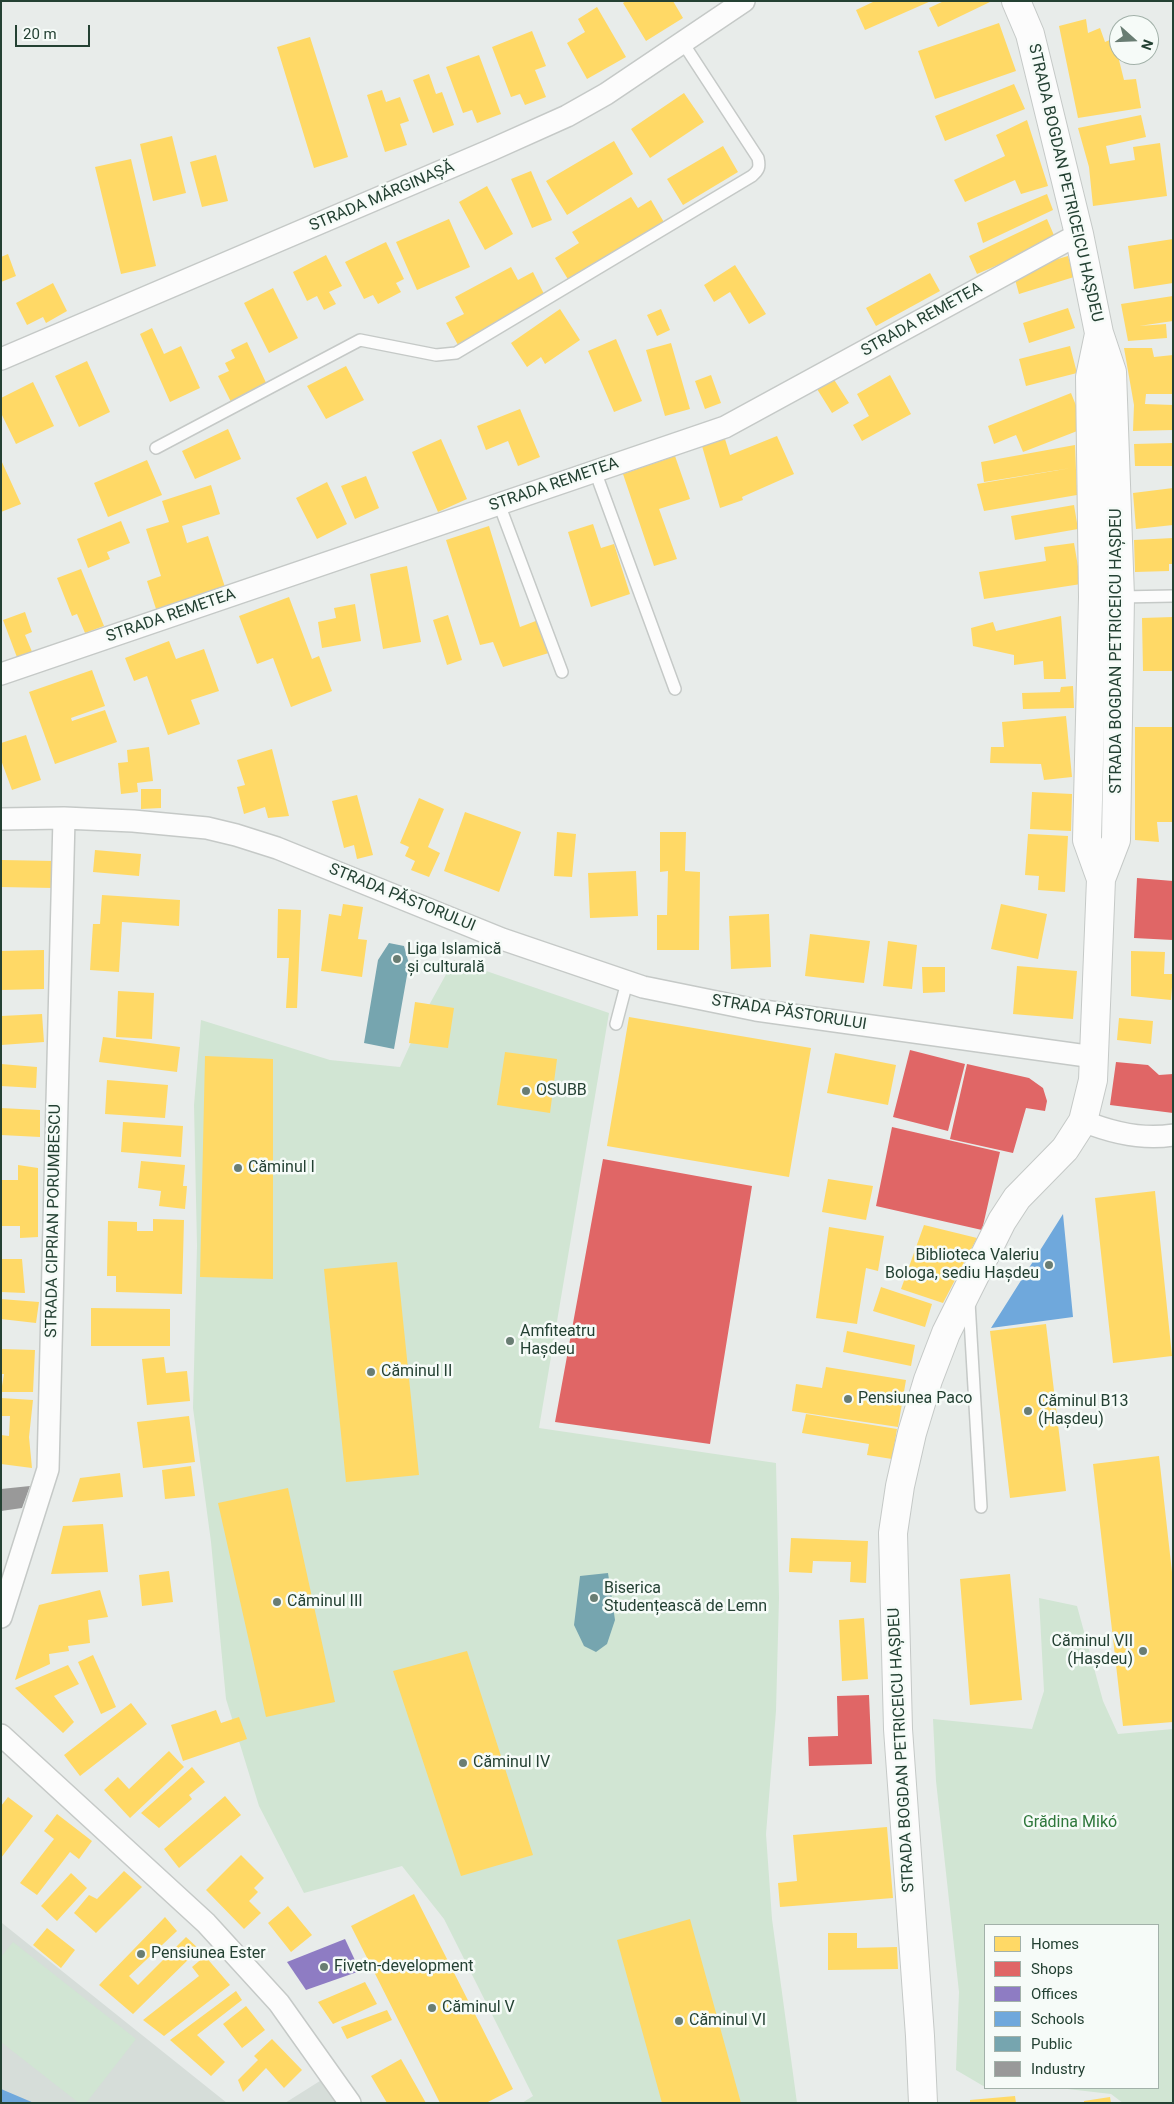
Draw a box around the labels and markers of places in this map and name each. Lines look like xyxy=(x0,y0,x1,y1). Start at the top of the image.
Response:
place label: Liga Islamică și culturală xyxy=(407,940,501,978)
marker: Liga Islamică și culturală xyxy=(391,953,403,965)
place label: OSUBB xyxy=(536,1081,587,1101)
marker: OSUBB xyxy=(520,1085,532,1097)
place label: Căminul I xyxy=(248,1158,315,1178)
marker: Căminul I xyxy=(232,1162,244,1174)
place label: Biblioteca Valeriu Bologa, sediu Hașdeu xyxy=(885,1246,1039,1284)
marker: Biblioteca Valeriu Bologa, sediu Hașdeu xyxy=(1043,1259,1055,1271)
place label: Amfiteatru Hașdeu xyxy=(520,1322,595,1360)
marker: Amfiteatru Hașdeu xyxy=(504,1335,516,1347)
place label: Căminul II xyxy=(381,1362,452,1382)
marker: Căminul II xyxy=(365,1366,377,1378)
place label: Pensiunea Paco xyxy=(858,1389,972,1409)
place label: Căminul B13 (Hașdeu) xyxy=(1038,1392,1129,1430)
marker: Pensiunea Paco xyxy=(842,1393,854,1405)
marker: Căminul B13 (Hașdeu) xyxy=(1022,1405,1034,1417)
place label: Biserica Studențească de Lemn xyxy=(604,1579,767,1617)
place label: Căminul III xyxy=(287,1592,363,1612)
marker: Biserica Studențească de Lemn xyxy=(588,1592,600,1604)
marker: Căminul III xyxy=(271,1596,283,1608)
place label: Căminul VII (Hașdeu) xyxy=(1052,1632,1133,1670)
marker: Căminul VII (Hașdeu) xyxy=(1137,1645,1149,1657)
place label: Căminul IV xyxy=(473,1753,550,1773)
marker: Căminul IV xyxy=(457,1757,469,1769)
place label: Pensiunea Ester xyxy=(151,1944,266,1964)
marker: Pensiunea Ester xyxy=(135,1948,147,1960)
place label: Fivetn-development xyxy=(334,1957,473,1977)
marker: Fivetn-development xyxy=(318,1961,330,1973)
place label: Căminul V xyxy=(442,1998,515,2018)
marker: Căminul V xyxy=(426,2002,438,2014)
place label: Căminul VI xyxy=(689,2011,766,2031)
marker: Căminul VI xyxy=(673,2015,685,2027)

